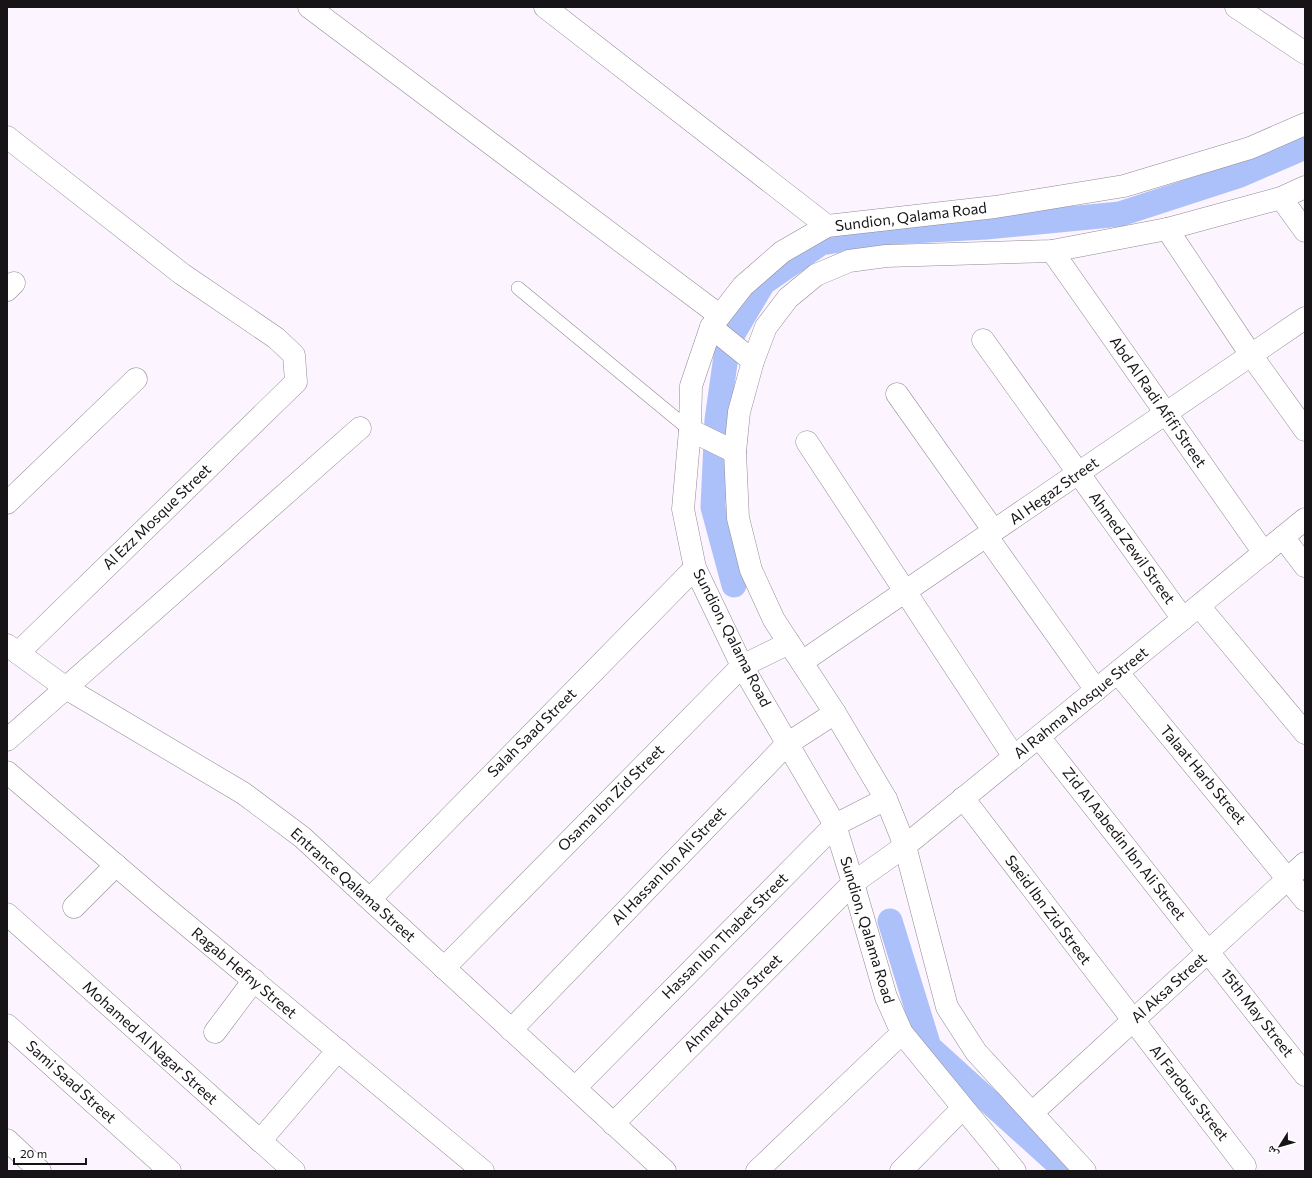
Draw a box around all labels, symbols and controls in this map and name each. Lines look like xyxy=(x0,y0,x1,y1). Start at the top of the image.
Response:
street label: Sundion, Qalama Road xyxy=(834,198,988,234)
street label: Abd Al Radi Afifi Street xyxy=(1107,332,1211,470)
street label: Al Hegaz Street xyxy=(1005,453,1102,528)
street label: Al Ezz Mosque Street xyxy=(98,460,214,573)
street label: Ahmed Zewil Street xyxy=(1086,488,1180,607)
street label: Sundion, Qalama Road xyxy=(690,565,776,710)
street label: Al Rahma Mosque Street xyxy=(1010,642,1151,762)
street label: Salah Saad Street xyxy=(483,684,579,780)
street label: Talaat Harb Street xyxy=(1157,721,1250,828)
street label: Osama Ibn Zid Street xyxy=(553,740,667,854)
street label: Zid Al Aabedin Ibn Ali Street xyxy=(1059,763,1190,923)
street label: Al Hassan Ibn Ali Street xyxy=(607,803,729,928)
street label: Entrance Qalama Street xyxy=(287,823,420,945)
street label: Saeid Ibn Zid Street xyxy=(1002,851,1096,968)
street label: Sundion, Qalama Road xyxy=(837,854,899,1005)
street label: Hassan Ibn Thabet Street xyxy=(658,869,791,1002)
street label: Ragab Hefny Street xyxy=(188,923,301,1022)
street label: Al Aksa Street xyxy=(1127,949,1210,1026)
street label: Ahmed Kolla Street xyxy=(680,950,785,1055)
street label: 15th May Street xyxy=(1218,964,1298,1060)
street label: Mohamed Al Nagar Street xyxy=(79,977,222,1108)
street label: Sami Saad Street xyxy=(23,1036,120,1126)
street label: Al Fardous Street xyxy=(1147,1041,1233,1144)
north arrow xyxy=(1260,1126,1300,1166)
scale bar xyxy=(14,1140,86,1166)
text: ش xyxy=(1263,1142,1282,1161)
text: 20 m xyxy=(20,1146,47,1160)

